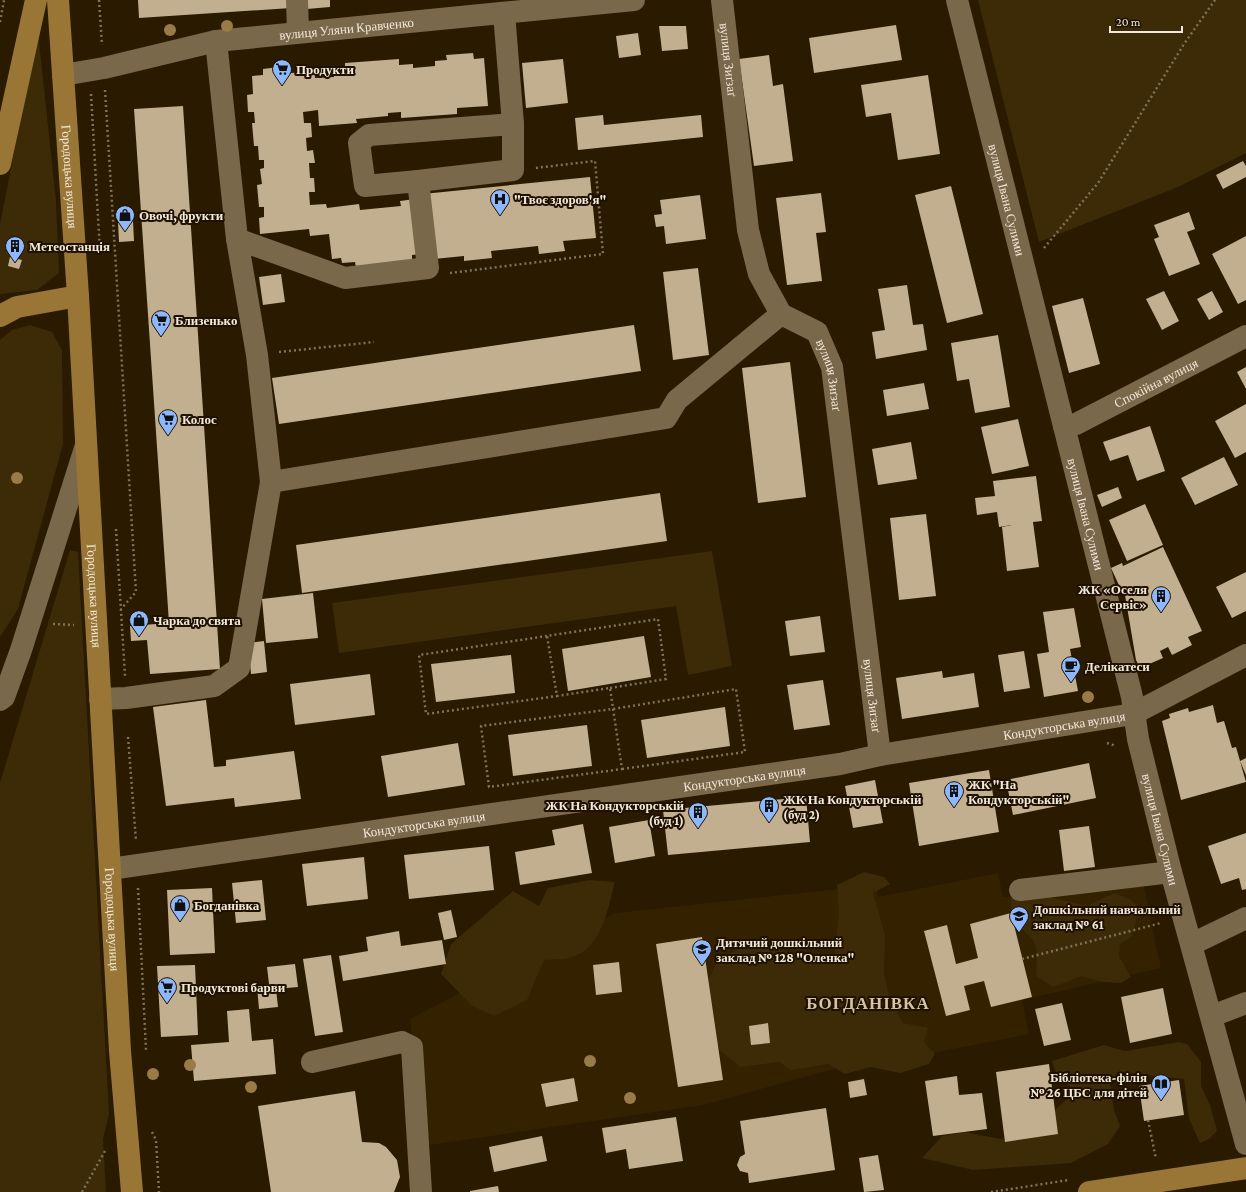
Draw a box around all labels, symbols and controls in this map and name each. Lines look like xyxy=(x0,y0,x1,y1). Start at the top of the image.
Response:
scale bar xyxy=(1110,8,1182,34)
street label: вулиця Уляни Кравченко xyxy=(279,14,415,42)
text: 20 m xyxy=(1116,15,1141,29)
street label: вулиця Зиґзаґ xyxy=(717,22,740,98)
supermarket icon: Продукти xyxy=(271,58,293,86)
place label: Продукти xyxy=(296,62,354,77)
street label: Городоцька вулиця xyxy=(59,124,81,229)
street label: вулиця Івана Сулими xyxy=(986,142,1028,257)
hospital icon: "Твоє здоров'я" xyxy=(489,188,511,216)
place label: "Твоє здоров'я" xyxy=(514,192,606,207)
shop icon: Овочі, фрукти xyxy=(114,204,136,232)
place label: Овочі, фрукти xyxy=(139,208,224,224)
building icon: Метеостанція xyxy=(4,235,26,263)
place label: Метеостанція xyxy=(29,239,110,254)
supermarket icon: Близенько xyxy=(150,309,172,337)
place label: Близенько xyxy=(175,313,237,328)
street label: вулиця Зиґзаґ xyxy=(813,337,845,412)
street label: Спокійна вулиця xyxy=(1111,355,1200,411)
supermarket icon: Колос xyxy=(157,408,179,436)
place label: Колос xyxy=(182,412,217,427)
street label: вулиця Івана Сулими xyxy=(1065,457,1107,572)
street label: Городоцька вулиця xyxy=(84,544,105,648)
place label: ЖК «Оселя Сервіс» xyxy=(1078,582,1147,612)
building icon: ЖК «Оселя Сервіс» xyxy=(1150,585,1172,613)
shop icon: Чарка до свята xyxy=(128,609,150,637)
place label: Чарка до свята xyxy=(153,613,241,628)
cafe icon: Делікатеси xyxy=(1060,655,1082,683)
street label: вулиця Зиґзаґ xyxy=(861,658,885,734)
place label: Делікатеси xyxy=(1085,659,1150,674)
street label: Кондукторська вулиця xyxy=(1002,708,1126,742)
street label: Кондукторська вулиця xyxy=(682,762,807,794)
street label: вулиця Івана Сулими xyxy=(1139,772,1182,887)
place label: ЖК "На Кондукторській" xyxy=(968,777,1069,807)
building icon: ЖК "На Кондукторській" xyxy=(943,780,965,808)
place label: ЖК На Кондукторській (буд 2) xyxy=(783,792,922,823)
building icon: ЖК На Кондукторській (буд 2) xyxy=(758,795,780,823)
place label: ЖК На Кондукторській (буд 1) xyxy=(546,798,684,829)
building icon: ЖК На Кондукторській (буд 1) xyxy=(687,801,709,829)
street label: Кондукторська вулиця xyxy=(362,808,486,840)
street label: Городоцька вулиця xyxy=(102,867,123,972)
shop icon: Богданівка xyxy=(169,894,191,922)
place label: Богданівка xyxy=(194,898,260,913)
place label: Дошкільний навчальний заклад № 61 xyxy=(1033,902,1181,932)
school or university icon: Дошкільний навчальний заклад № 61 xyxy=(1008,905,1030,933)
place label: Дитячий дошкільний заклад № 128 "Оленка" xyxy=(716,935,854,965)
school or university icon: Дитячий дошкільний заклад № 128 "Оленка" xyxy=(691,938,713,966)
supermarket icon: Продуктові барви xyxy=(156,976,178,1004)
place label: Продуктові барви xyxy=(181,980,286,995)
district label: БОГДАНІВКА xyxy=(806,994,930,1013)
place label: Бібліотека-філія № 26 ЦБС для дітей xyxy=(1030,1070,1147,1100)
library icon: Бібліотека-філія № 26 ЦБС для дітей xyxy=(1150,1073,1172,1101)

